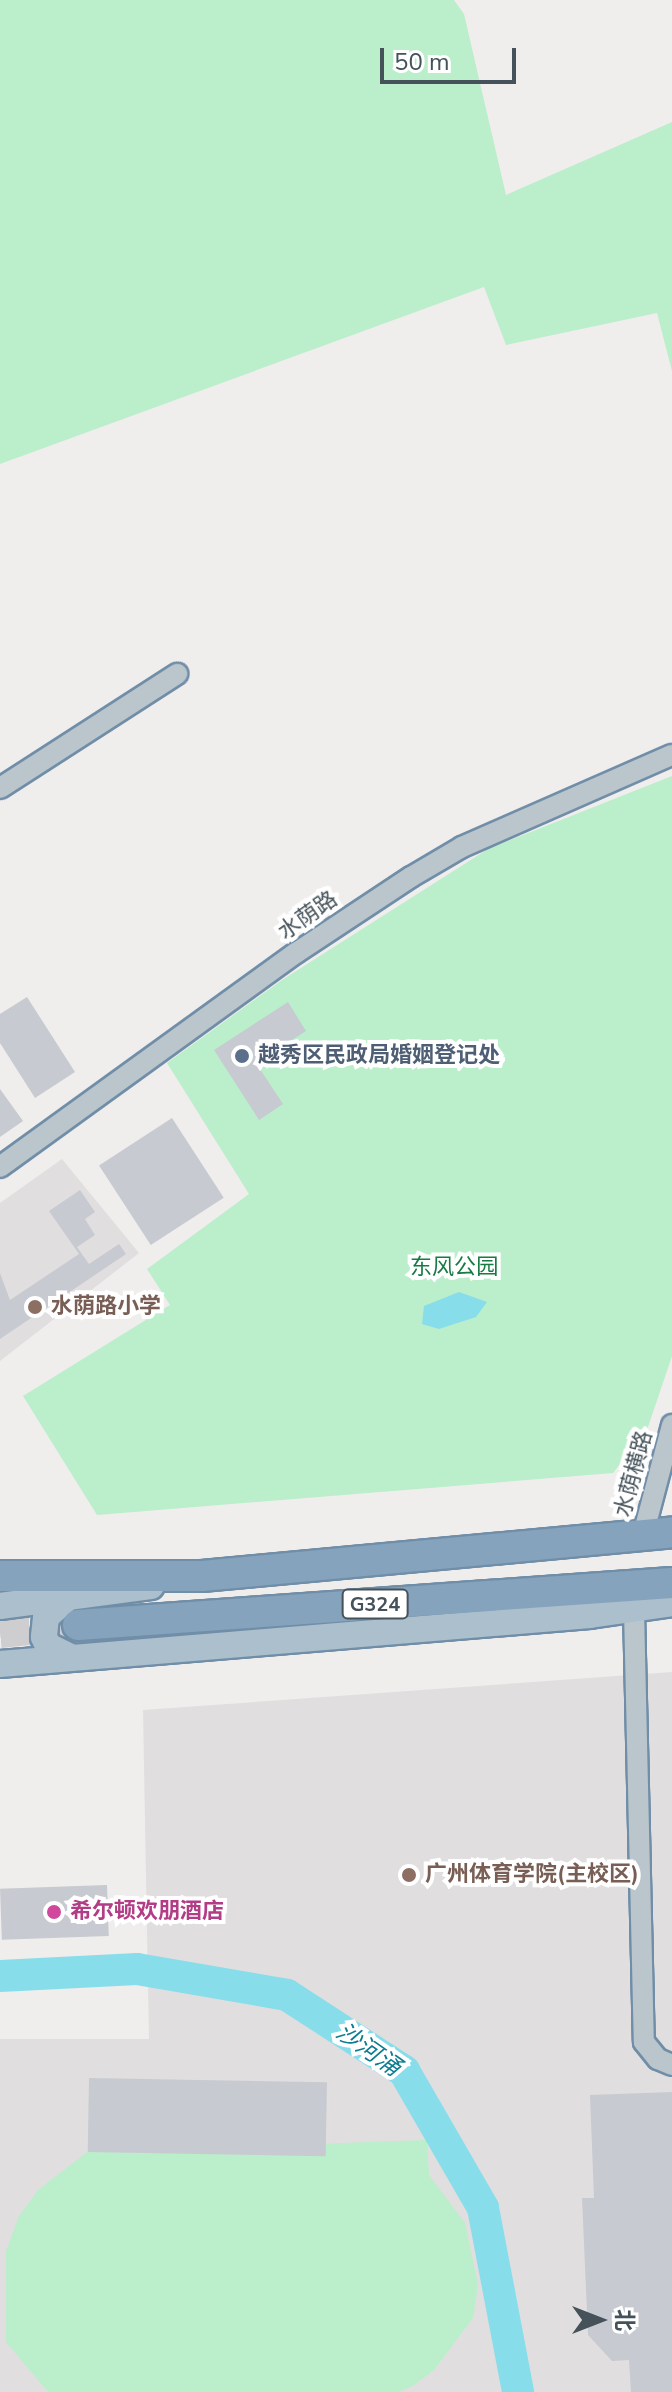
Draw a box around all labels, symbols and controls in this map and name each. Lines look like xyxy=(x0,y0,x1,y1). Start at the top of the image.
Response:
scale bar xyxy=(384,32,520,82)
text: 50 m xyxy=(394,46,450,78)
street label: 水荫路 xyxy=(273,886,343,946)
place label: 越秀区民政局婚姻登记处 xyxy=(258,1043,500,1069)
marker: 越秀区民政局婚姻登记处 xyxy=(233,1047,251,1065)
park label: 东风公园 xyxy=(410,1255,498,1281)
place label: 水荫路小学 xyxy=(51,1294,161,1320)
marker: 水荫路小学 xyxy=(26,1298,44,1316)
street label: 水荫横路 xyxy=(610,1428,658,1520)
road number: G324 xyxy=(341,1588,409,1620)
place label: 广州体育学院(主校区) xyxy=(425,1862,639,1888)
marker: 广州体育学院(主校区) xyxy=(400,1866,418,1884)
place label: 希尔顿欢朋酒店 xyxy=(70,1899,224,1925)
marker: 希尔顿欢朋酒店 xyxy=(45,1903,63,1921)
water label: 沙河涌 xyxy=(330,2018,406,2082)
north arrow xyxy=(560,2280,640,2360)
text: 北 xyxy=(609,2309,639,2331)

